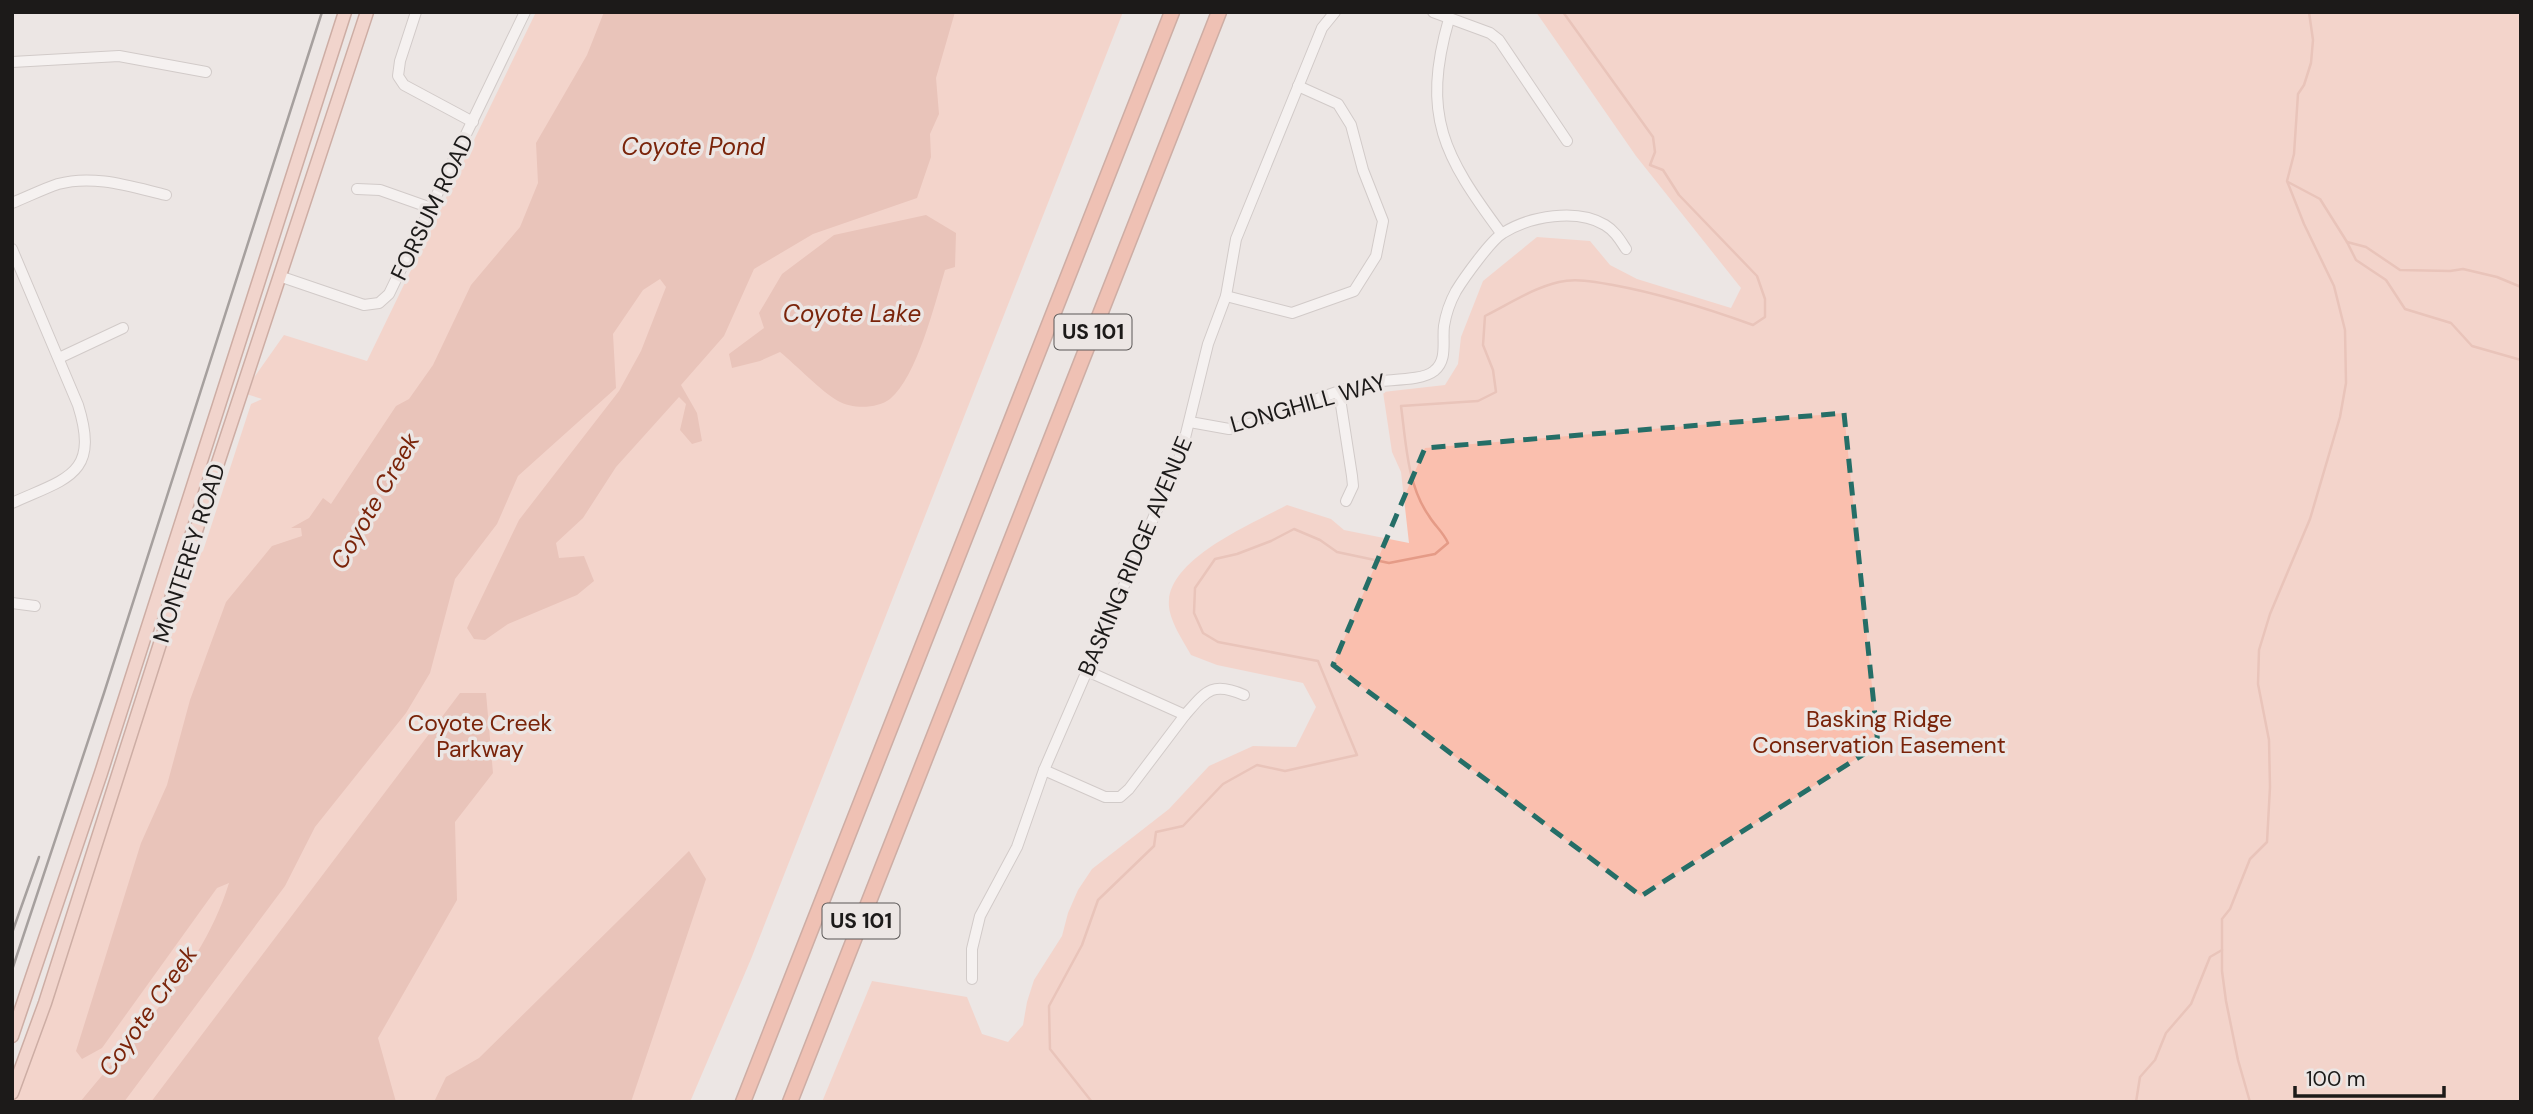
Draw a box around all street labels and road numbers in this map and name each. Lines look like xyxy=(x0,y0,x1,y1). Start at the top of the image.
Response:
street label: FORSUM ROAD xyxy=(384,129,480,285)
road number: US 101 xyxy=(1054,314,1132,350)
street label: LONGHILL WAY xyxy=(1227,366,1389,440)
street label: BASKING RIDGE AVENUE xyxy=(1071,432,1199,680)
street label: MONTEREY ROAD xyxy=(146,460,232,646)
road number: US 101 xyxy=(822,904,900,939)

